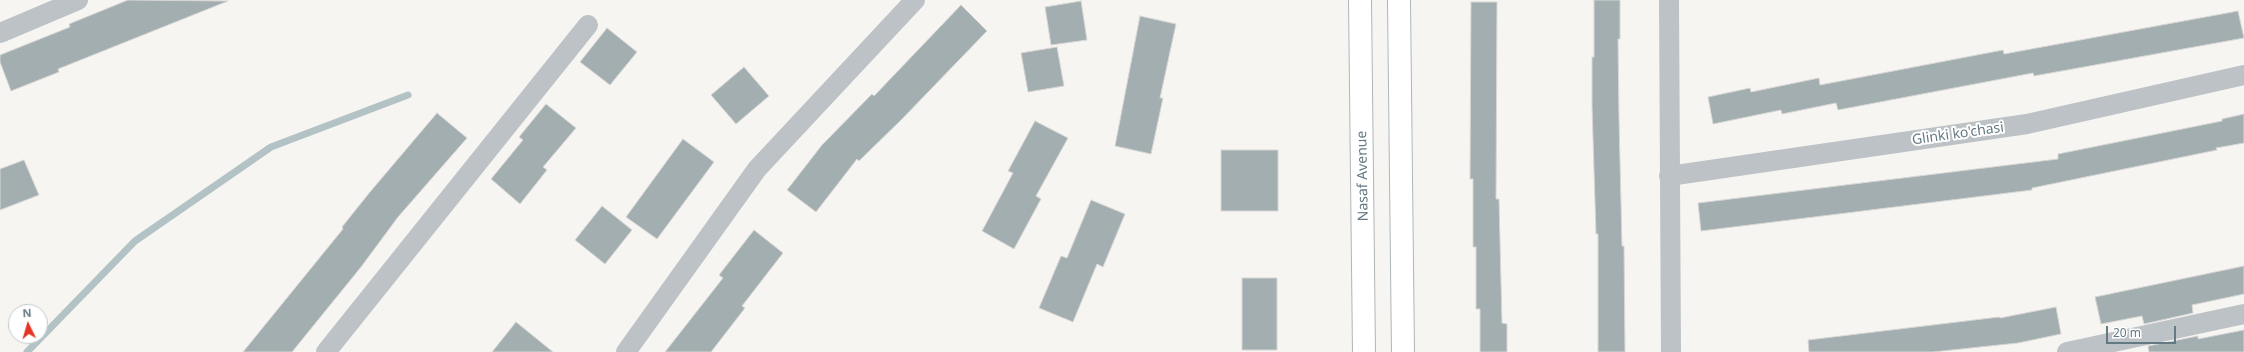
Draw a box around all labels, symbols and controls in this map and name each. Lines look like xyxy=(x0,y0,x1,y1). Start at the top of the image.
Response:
street label: Glinki ko'chasi xyxy=(1911,119,2005,149)
street label: Nasaf Avenue xyxy=(1354,131,1372,221)
north arrow xyxy=(8,304,48,344)
text: N xyxy=(22,305,32,320)
scale bar xyxy=(2108,318,2178,344)
text: 20 m xyxy=(2113,324,2141,341)

